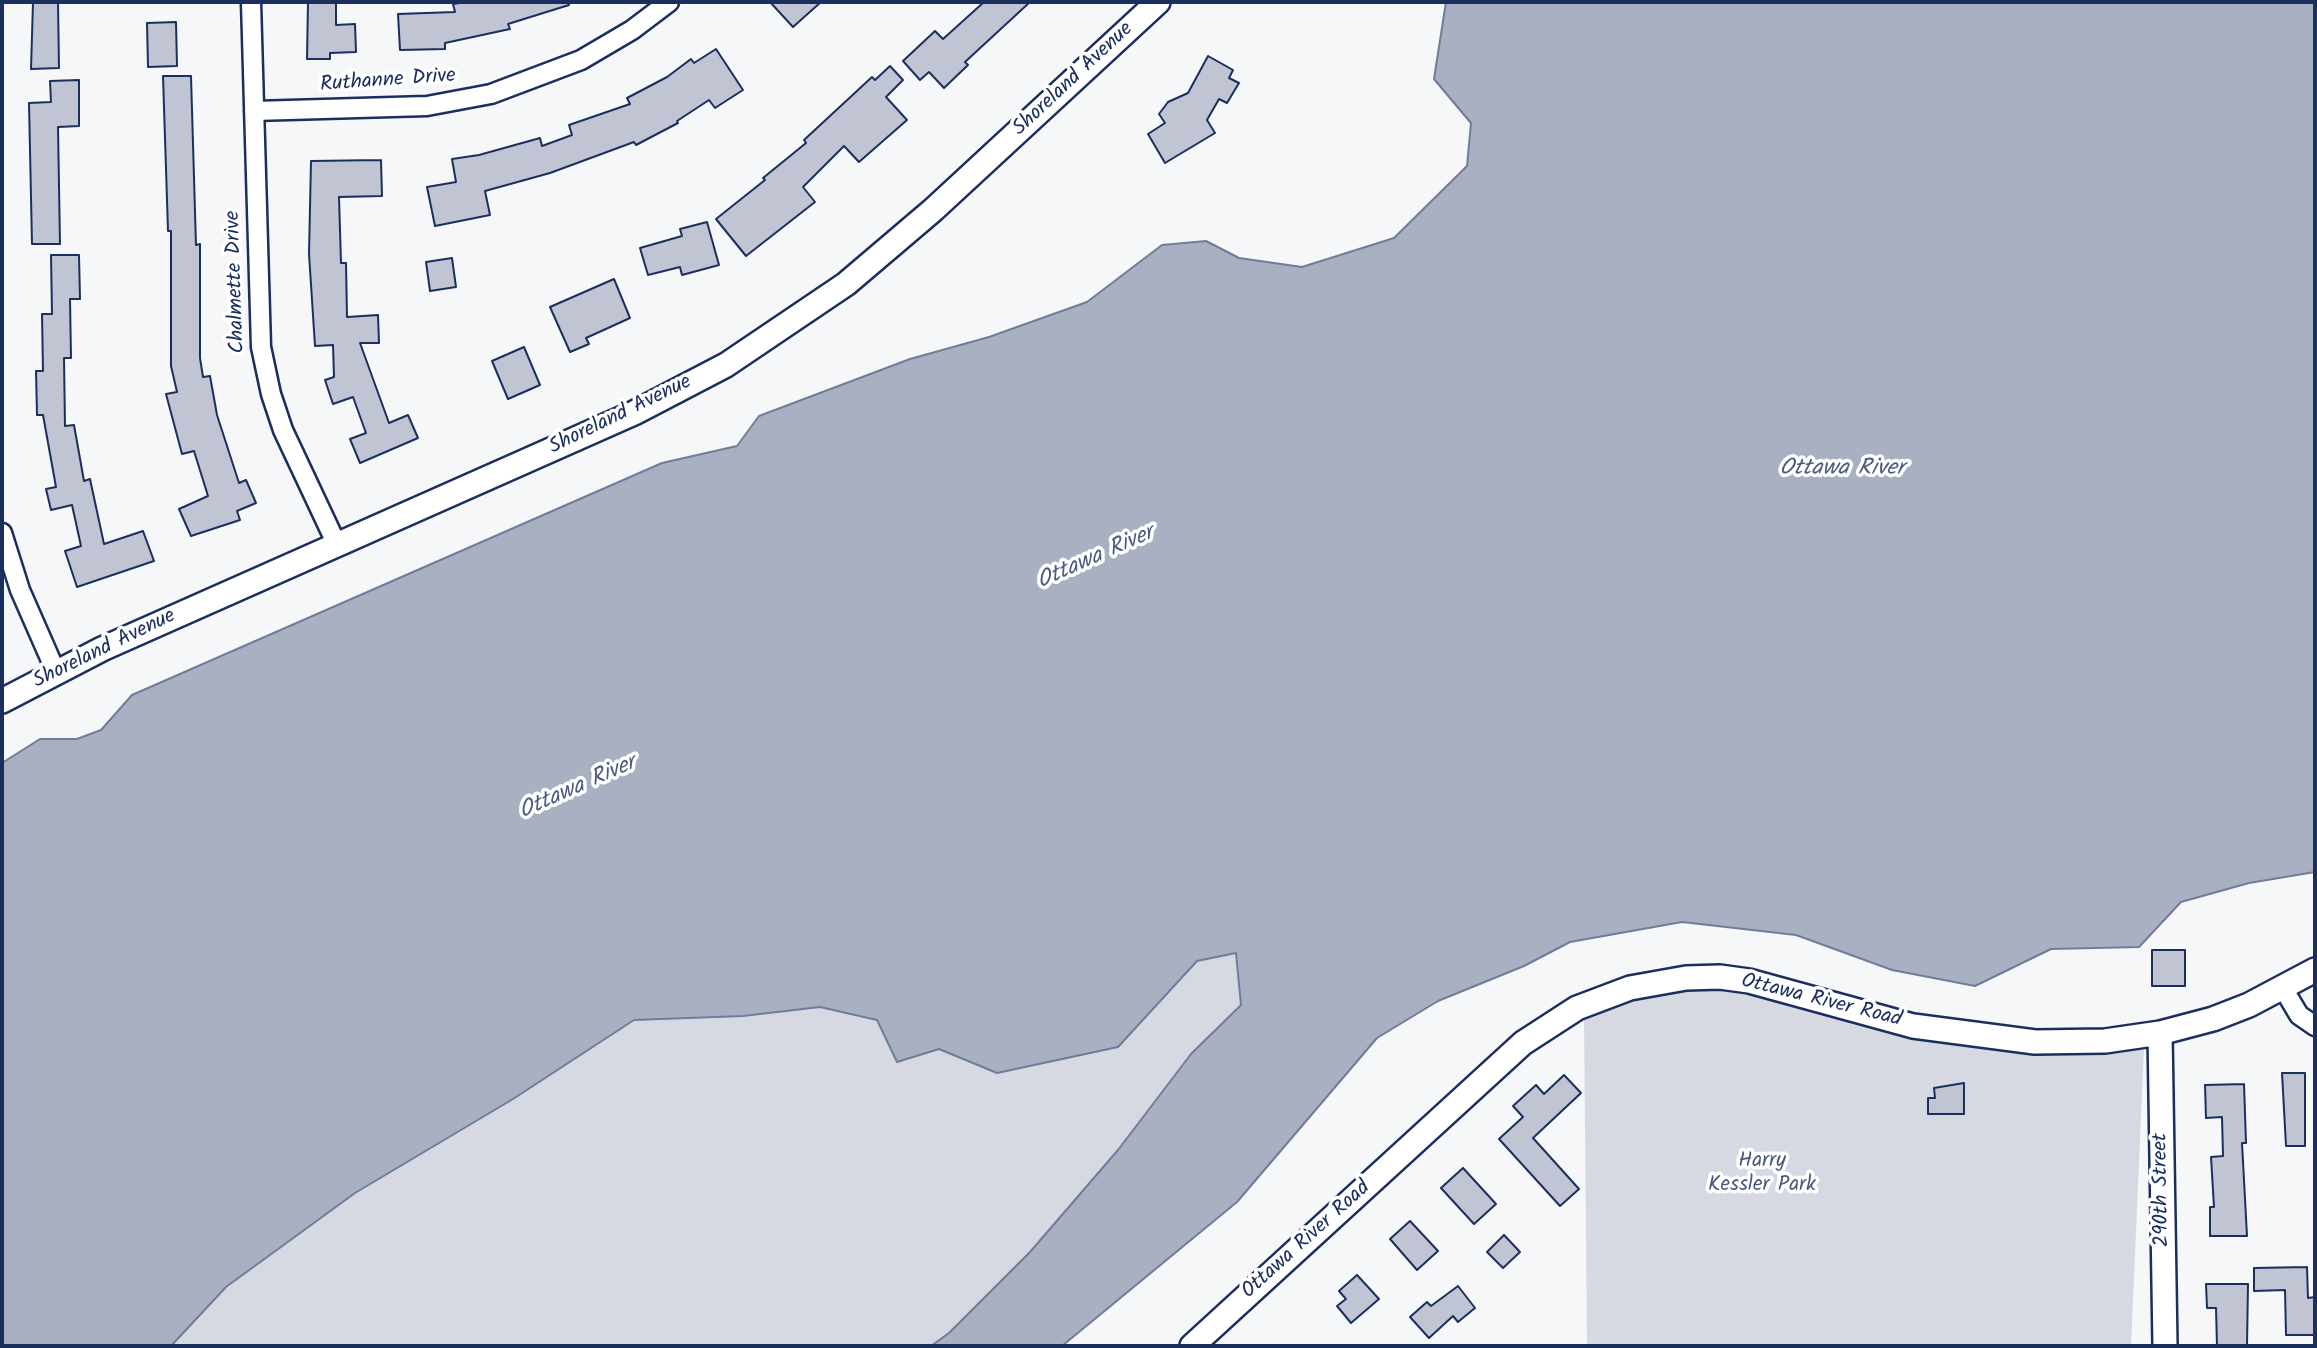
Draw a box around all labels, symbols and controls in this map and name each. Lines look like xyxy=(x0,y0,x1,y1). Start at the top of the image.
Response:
street label: Shoreland Avenue xyxy=(1009,18,1139,142)
street label: Ruthanne Drive xyxy=(319,65,457,99)
street label: Chalmette Drive xyxy=(222,210,252,354)
street label: Shoreland Avenue xyxy=(546,371,696,461)
water label: Ottawa River xyxy=(1780,456,1904,484)
water label: Ottawa River xyxy=(1033,521,1159,597)
street label: Shoreland Avenue xyxy=(30,605,180,695)
water label: Ottawa River xyxy=(515,751,641,827)
street label: Ottawa River Road xyxy=(1738,970,1904,1034)
street label: 290th Street xyxy=(2149,1133,2177,1247)
park label: Harry Kessler Park xyxy=(1708,1149,1816,1199)
street label: Ottawa River Road xyxy=(1237,1177,1377,1305)

